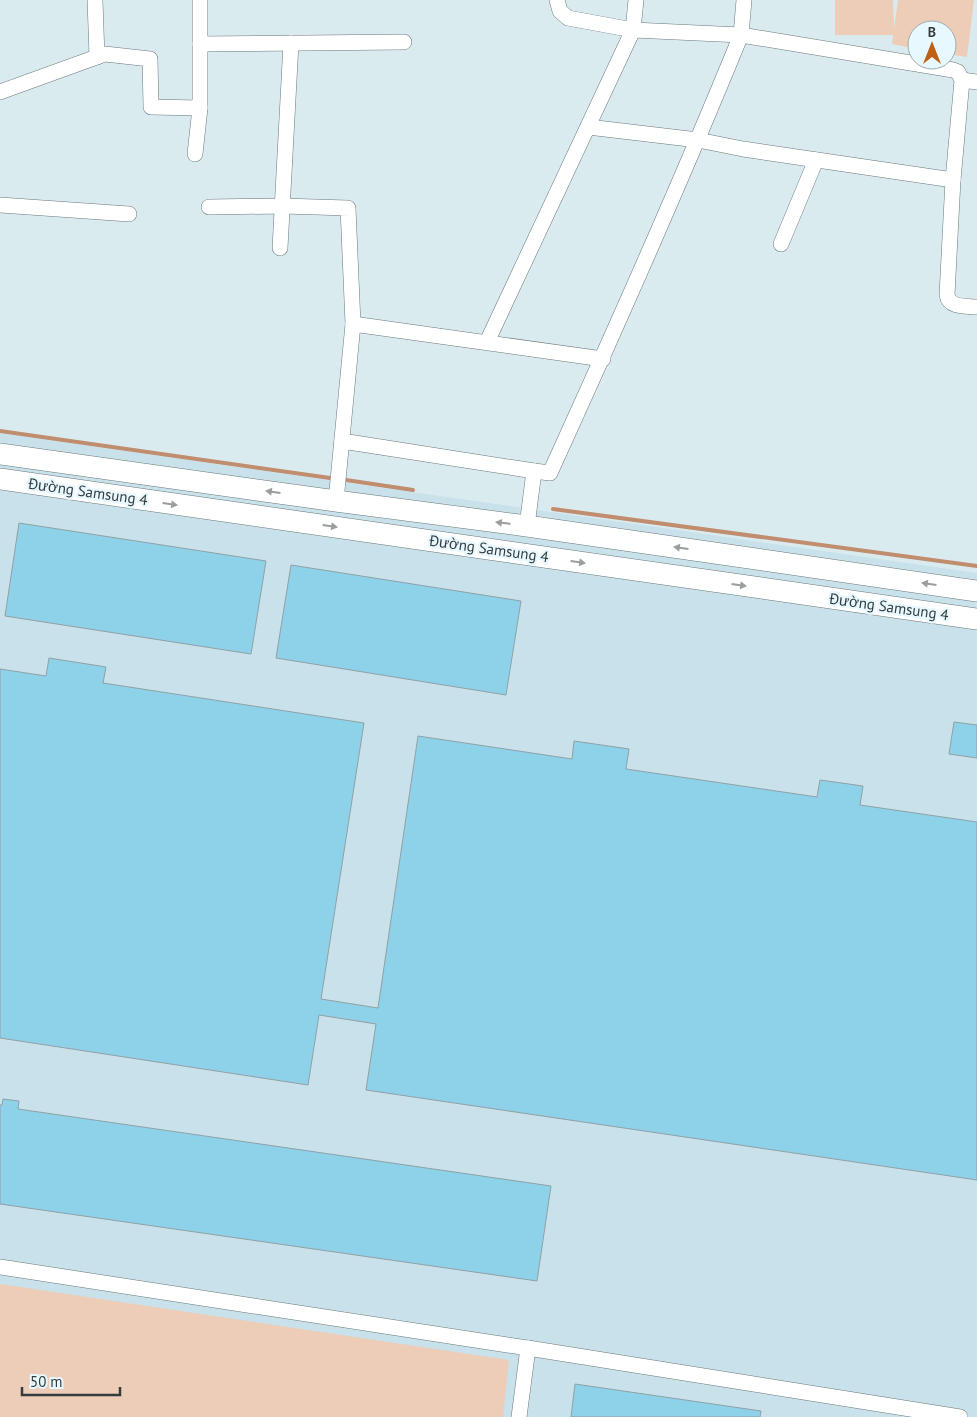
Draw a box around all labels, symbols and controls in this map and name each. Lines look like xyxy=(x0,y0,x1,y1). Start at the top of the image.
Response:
north arrow xyxy=(907,20,957,70)
text: B xyxy=(928,23,936,41)
street label: Đường Samsung 4 xyxy=(26,474,149,509)
one-way arrow xyxy=(264,488,280,496)
one-way arrow xyxy=(162,500,178,508)
one-way arrow xyxy=(495,519,511,527)
one-way arrow xyxy=(323,523,339,531)
street label: Đường Samsung 4 xyxy=(427,531,550,566)
one-way arrow xyxy=(673,544,689,552)
one-way arrow xyxy=(570,558,586,566)
one-way arrow xyxy=(920,580,936,588)
one-way arrow xyxy=(731,581,747,589)
street label: Đường Samsung 4 xyxy=(827,589,950,624)
scale bar xyxy=(22,1364,120,1396)
text: 50 m xyxy=(30,1372,63,1391)

